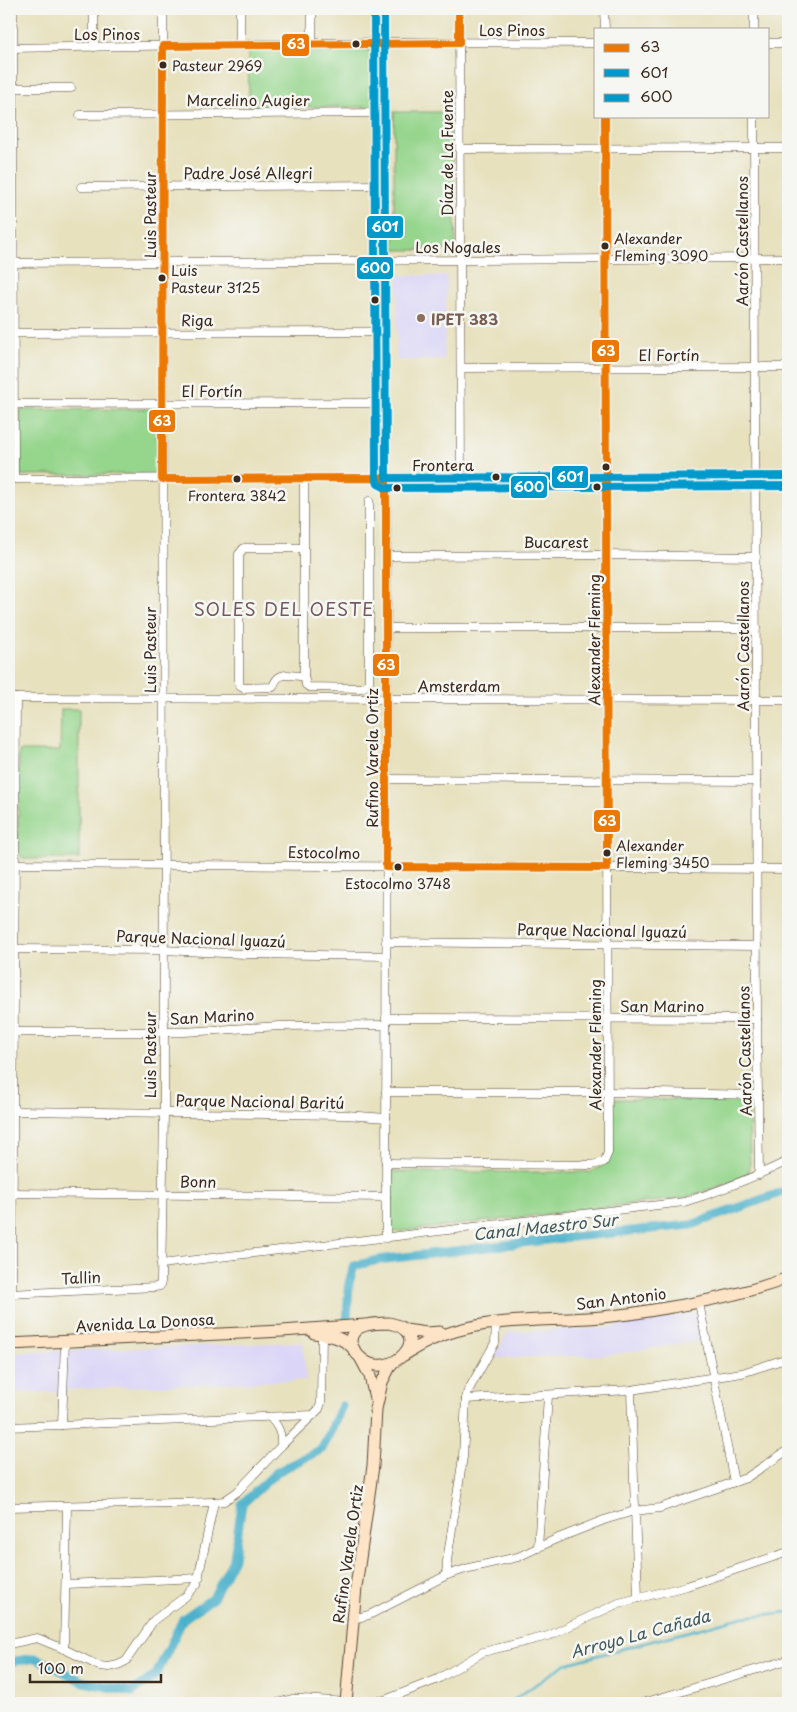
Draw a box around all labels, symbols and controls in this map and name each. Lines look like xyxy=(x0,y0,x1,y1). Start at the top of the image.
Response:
street label: Los Pinos xyxy=(479,18,545,41)
street label: Los Pinos xyxy=(74,22,140,45)
legend xyxy=(594,28,770,118)
line badge: 63 xyxy=(281,33,310,57)
text: 63 xyxy=(287,33,305,54)
text: 63 xyxy=(640,34,660,57)
unlabelled marker xyxy=(351,39,361,49)
place label: Pasteur 2969 xyxy=(172,55,262,76)
marker: Pasteur 2969 xyxy=(158,60,168,70)
text: 601 xyxy=(640,60,668,83)
text: 600 xyxy=(640,84,673,107)
street label: Marcelino Augier xyxy=(187,88,310,111)
street label: Díaz de La Fuente xyxy=(435,90,458,216)
street label: Padre José Allegri xyxy=(183,161,313,184)
street label: Luis Pasteur xyxy=(138,171,161,258)
street label: Aarón Castellanos xyxy=(730,176,753,306)
line badge: 601 xyxy=(366,215,404,239)
text: 601 xyxy=(372,216,399,237)
place label: Alexander Fleming 3090 xyxy=(614,228,708,266)
street label: Los Nogales xyxy=(415,235,501,258)
marker: Alexander Fleming 3090 xyxy=(600,241,610,251)
line badge: 600 xyxy=(356,256,394,280)
text: 600 xyxy=(360,257,390,278)
place label: Luis Pasteur 3125 xyxy=(171,260,260,298)
marker: Luis Pasteur 3125 xyxy=(157,273,167,283)
unlabelled marker xyxy=(370,295,380,305)
place label: IPET 383 xyxy=(431,307,498,330)
street label: Riga xyxy=(181,308,214,331)
marker: IPET 383 xyxy=(415,312,427,324)
line badge: 63 xyxy=(591,339,620,363)
text: 63 xyxy=(597,340,615,361)
street label: El Fortín xyxy=(639,343,699,366)
street label: El Fortín xyxy=(182,379,242,402)
line badge: 63 xyxy=(148,409,176,433)
text: 63 xyxy=(153,410,171,431)
street label: Frontera xyxy=(412,453,475,476)
unlabelled marker xyxy=(601,462,611,472)
line badge: 601 xyxy=(551,465,589,489)
text: 601 xyxy=(557,466,584,487)
unlabelled marker xyxy=(491,472,501,482)
marker: Frontera 3842 xyxy=(232,474,242,484)
line badge: 600 xyxy=(510,475,548,499)
text: 600 xyxy=(514,476,544,497)
unlabelled marker xyxy=(592,482,602,492)
unlabelled marker xyxy=(392,483,402,493)
place label: Frontera 3842 xyxy=(188,485,286,506)
street label: Bucarest xyxy=(524,530,588,553)
street label: Alexander Fleming xyxy=(582,574,605,706)
street label: Aarón Castellanos xyxy=(731,581,754,711)
district label: SOLES DEL OESTE xyxy=(194,595,374,622)
street label: Luis Pasteur xyxy=(138,606,161,693)
line badge: 63 xyxy=(372,653,400,677)
text: 63 xyxy=(377,654,395,675)
street label: Amsterdam xyxy=(418,674,500,697)
street label: Rufino Varela Ortiz xyxy=(360,688,383,828)
line badge: 63 xyxy=(593,809,621,833)
text: 63 xyxy=(598,810,616,831)
place label: Alexander Fleming 3450 xyxy=(616,835,710,873)
street label: Estocolmo xyxy=(288,840,360,864)
marker: Alexander Fleming 3450 xyxy=(602,848,612,858)
marker: Estocolmo 3748 xyxy=(393,862,403,872)
place label: Estocolmo 3748 xyxy=(345,873,451,894)
street label: Parque Nacional Iguazú xyxy=(517,917,687,943)
street label: Parque Nacional Iguazú xyxy=(116,924,286,952)
street label: Alexander Fleming xyxy=(583,979,606,1111)
street label: Aarón Castellanos xyxy=(731,985,757,1116)
street label: San Marino xyxy=(620,994,704,1017)
street label: San Marino xyxy=(169,1002,255,1030)
street label: Luis Pasteur xyxy=(138,1011,161,1098)
street label: Parque Nacional Baritú xyxy=(175,1088,345,1114)
street label: Bonn xyxy=(180,1169,216,1193)
water label: Canal Maestro Sur xyxy=(472,1206,621,1246)
street label: Tallin xyxy=(60,1264,102,1290)
street label: San Antonio xyxy=(575,1281,667,1315)
street label: Avenida La Donosa xyxy=(75,1307,216,1337)
street label: Rufino Varela Ortiz xyxy=(326,1483,368,1625)
water label: Arroyo La Cañada xyxy=(568,1603,713,1663)
scale bar xyxy=(30,1652,161,1684)
text: 100 m xyxy=(38,1656,84,1679)

